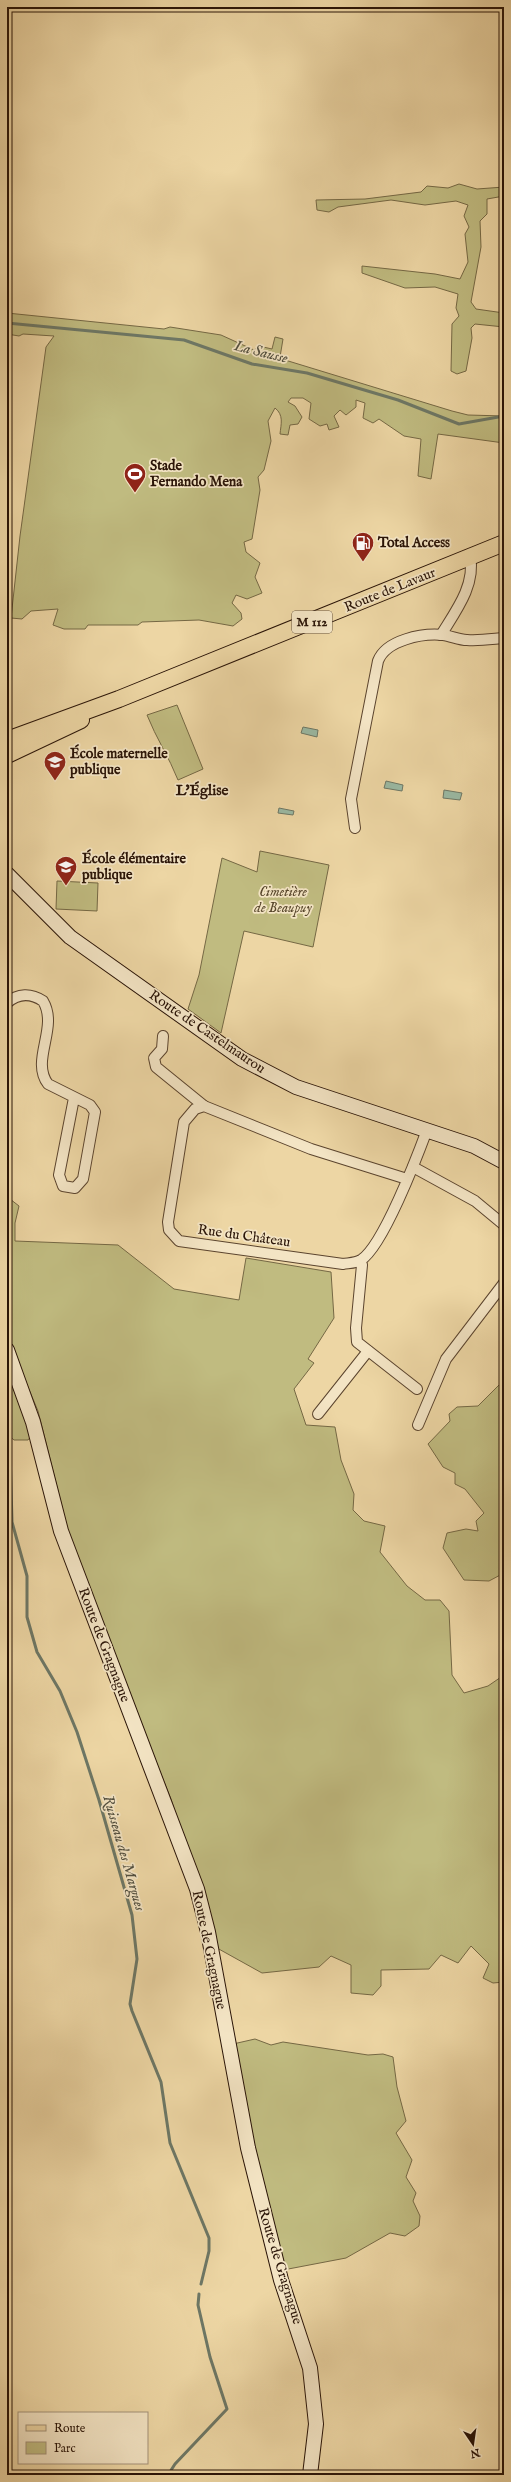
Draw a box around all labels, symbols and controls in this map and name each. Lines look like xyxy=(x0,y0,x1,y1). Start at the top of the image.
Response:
water label: La Sausse xyxy=(231,336,290,368)
place label: Stade Fernando Mena xyxy=(150,457,243,491)
sports icon: Stade Fernando Mena xyxy=(122,461,148,494)
fuel station icon: Total Access xyxy=(350,530,376,563)
place label: Total Access xyxy=(377,534,450,552)
street label: Route de Lavaur xyxy=(342,563,438,617)
road number: M 112 xyxy=(292,611,332,633)
place label: École maternelle publique xyxy=(69,744,168,779)
school or university icon: École maternelle publique xyxy=(42,749,68,782)
district label: L'Église xyxy=(176,781,228,800)
place label: École élémentaire publique xyxy=(81,849,186,884)
school or university icon: École élémentaire publique xyxy=(53,854,79,887)
park label: Cimetière de Beaupuy xyxy=(253,883,312,917)
street label: Route de Castelmaurou xyxy=(145,986,269,1078)
street label: Rue du Château xyxy=(197,1221,291,1251)
street label: Route de Gragnague xyxy=(74,1585,134,1705)
water label: Ruisseau des Margues xyxy=(97,1793,150,1914)
street label: Route de Gragnague xyxy=(188,1889,231,2012)
street label: Route de Gragnague xyxy=(254,2205,307,2327)
legend xyxy=(18,2412,148,2464)
text: Route xyxy=(54,2421,86,2436)
north arrow xyxy=(453,2424,493,2464)
text: Parc xyxy=(54,2441,76,2456)
text: N xyxy=(468,2445,482,2461)

